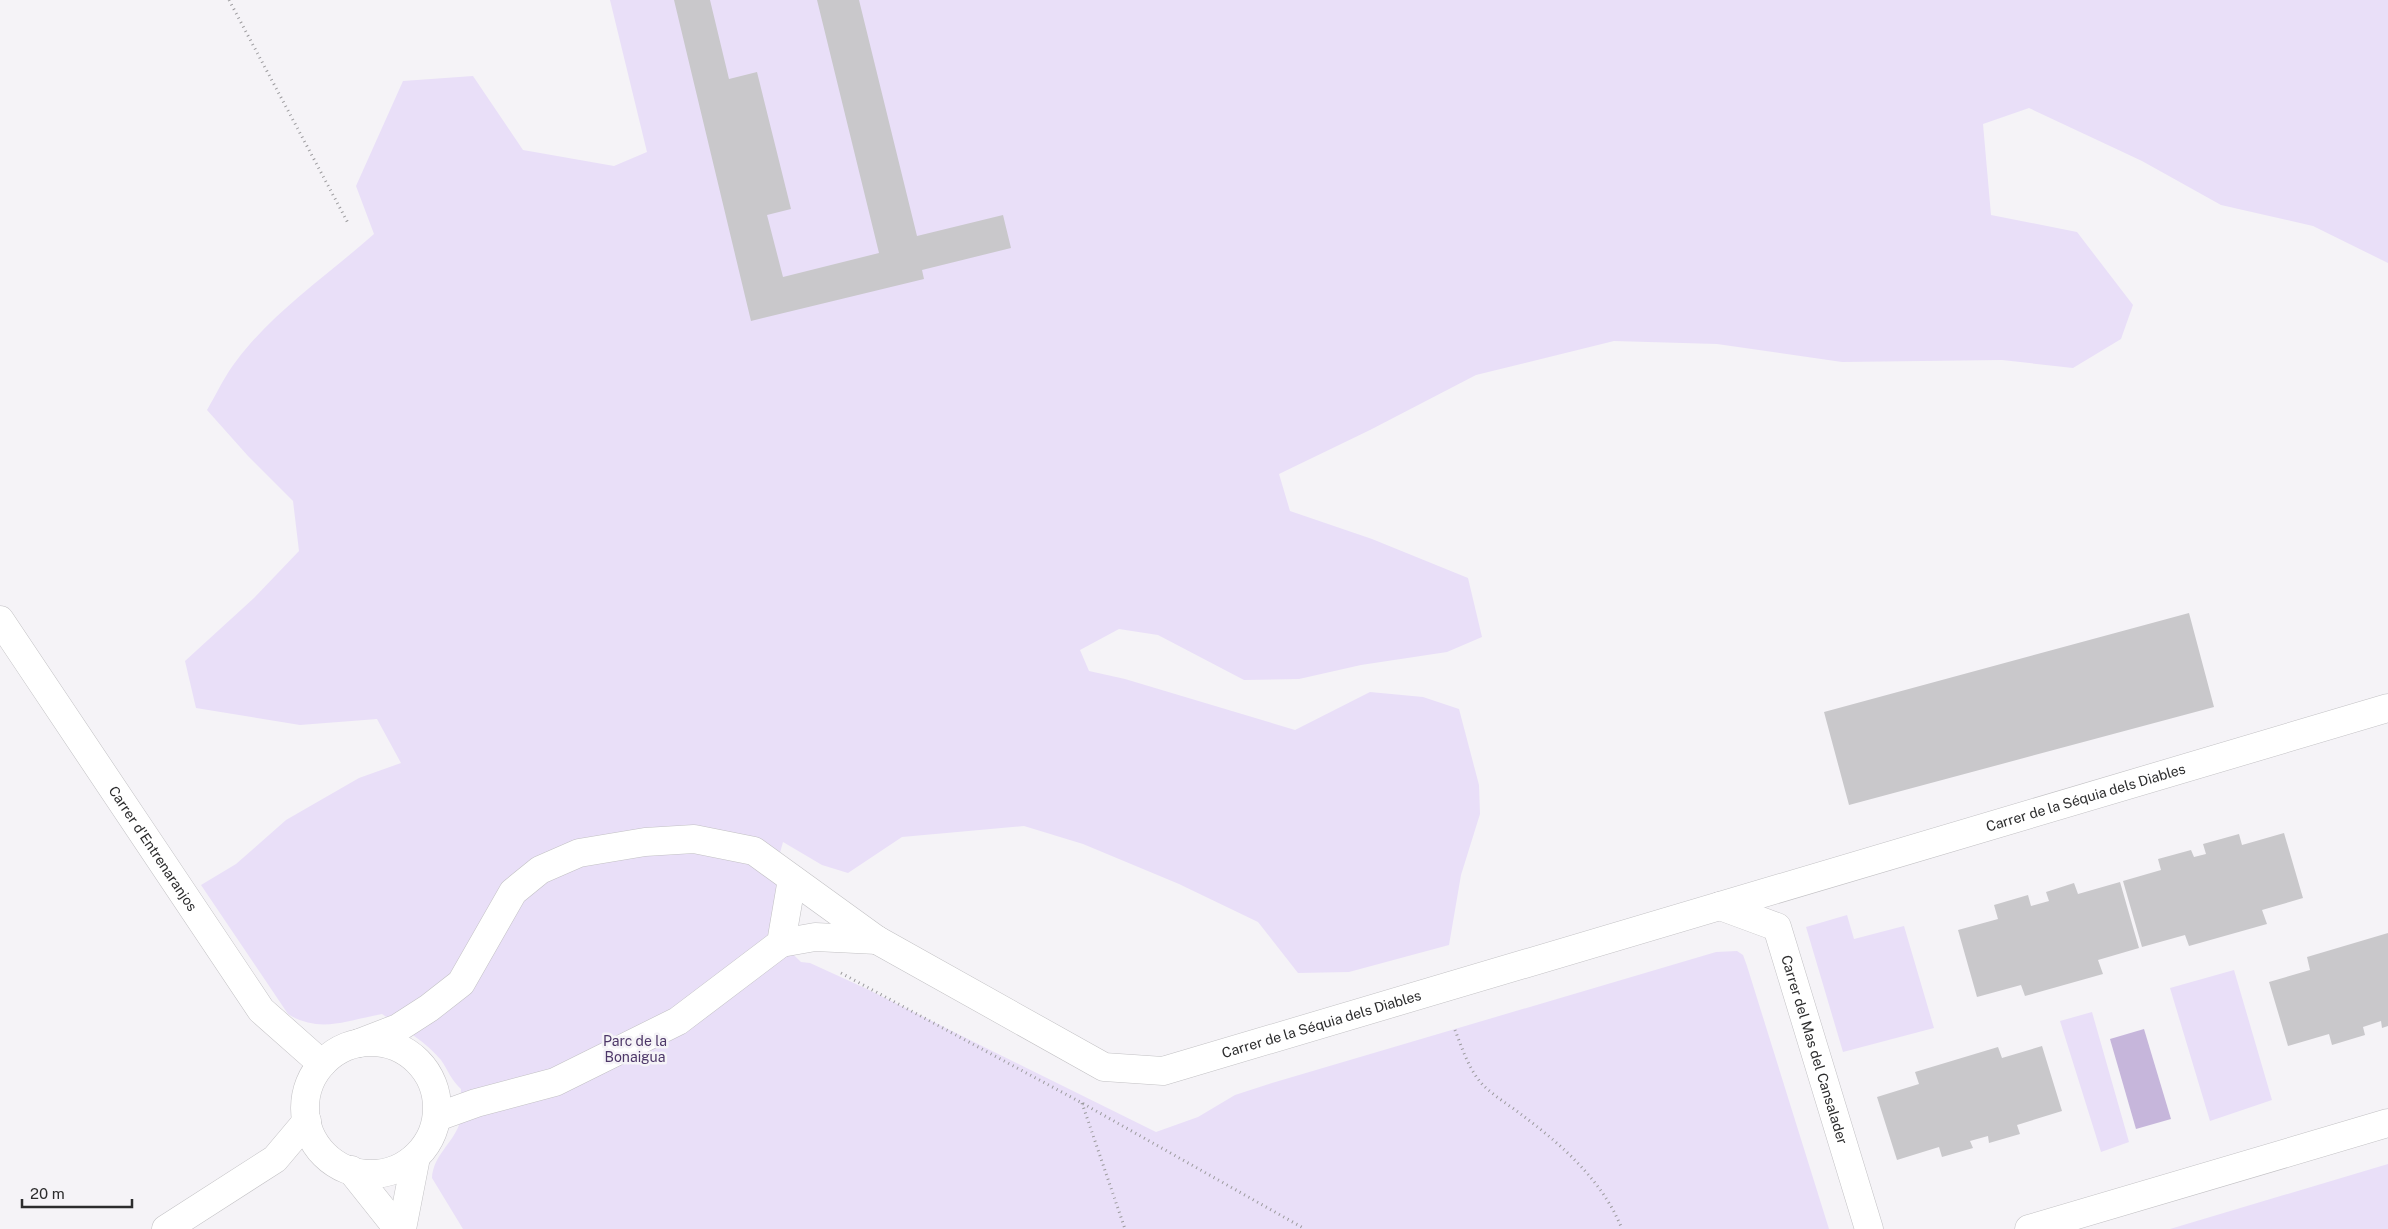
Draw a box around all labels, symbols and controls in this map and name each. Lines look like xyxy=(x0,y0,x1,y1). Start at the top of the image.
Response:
street label: Carrer de la Séquia dels Diables xyxy=(1984,761,2187,835)
street label: Carrer d'Entrenaranjos xyxy=(105,783,201,914)
street label: Carrer del Mas del Cansalader xyxy=(1778,953,1851,1146)
street label: Carrer de la Séquia dels Diables xyxy=(1220,987,1423,1061)
park label: Parc de la Bonaigua xyxy=(603,1033,667,1065)
scale bar xyxy=(22,1176,132,1208)
text: 20 m xyxy=(30,1185,65,1202)

